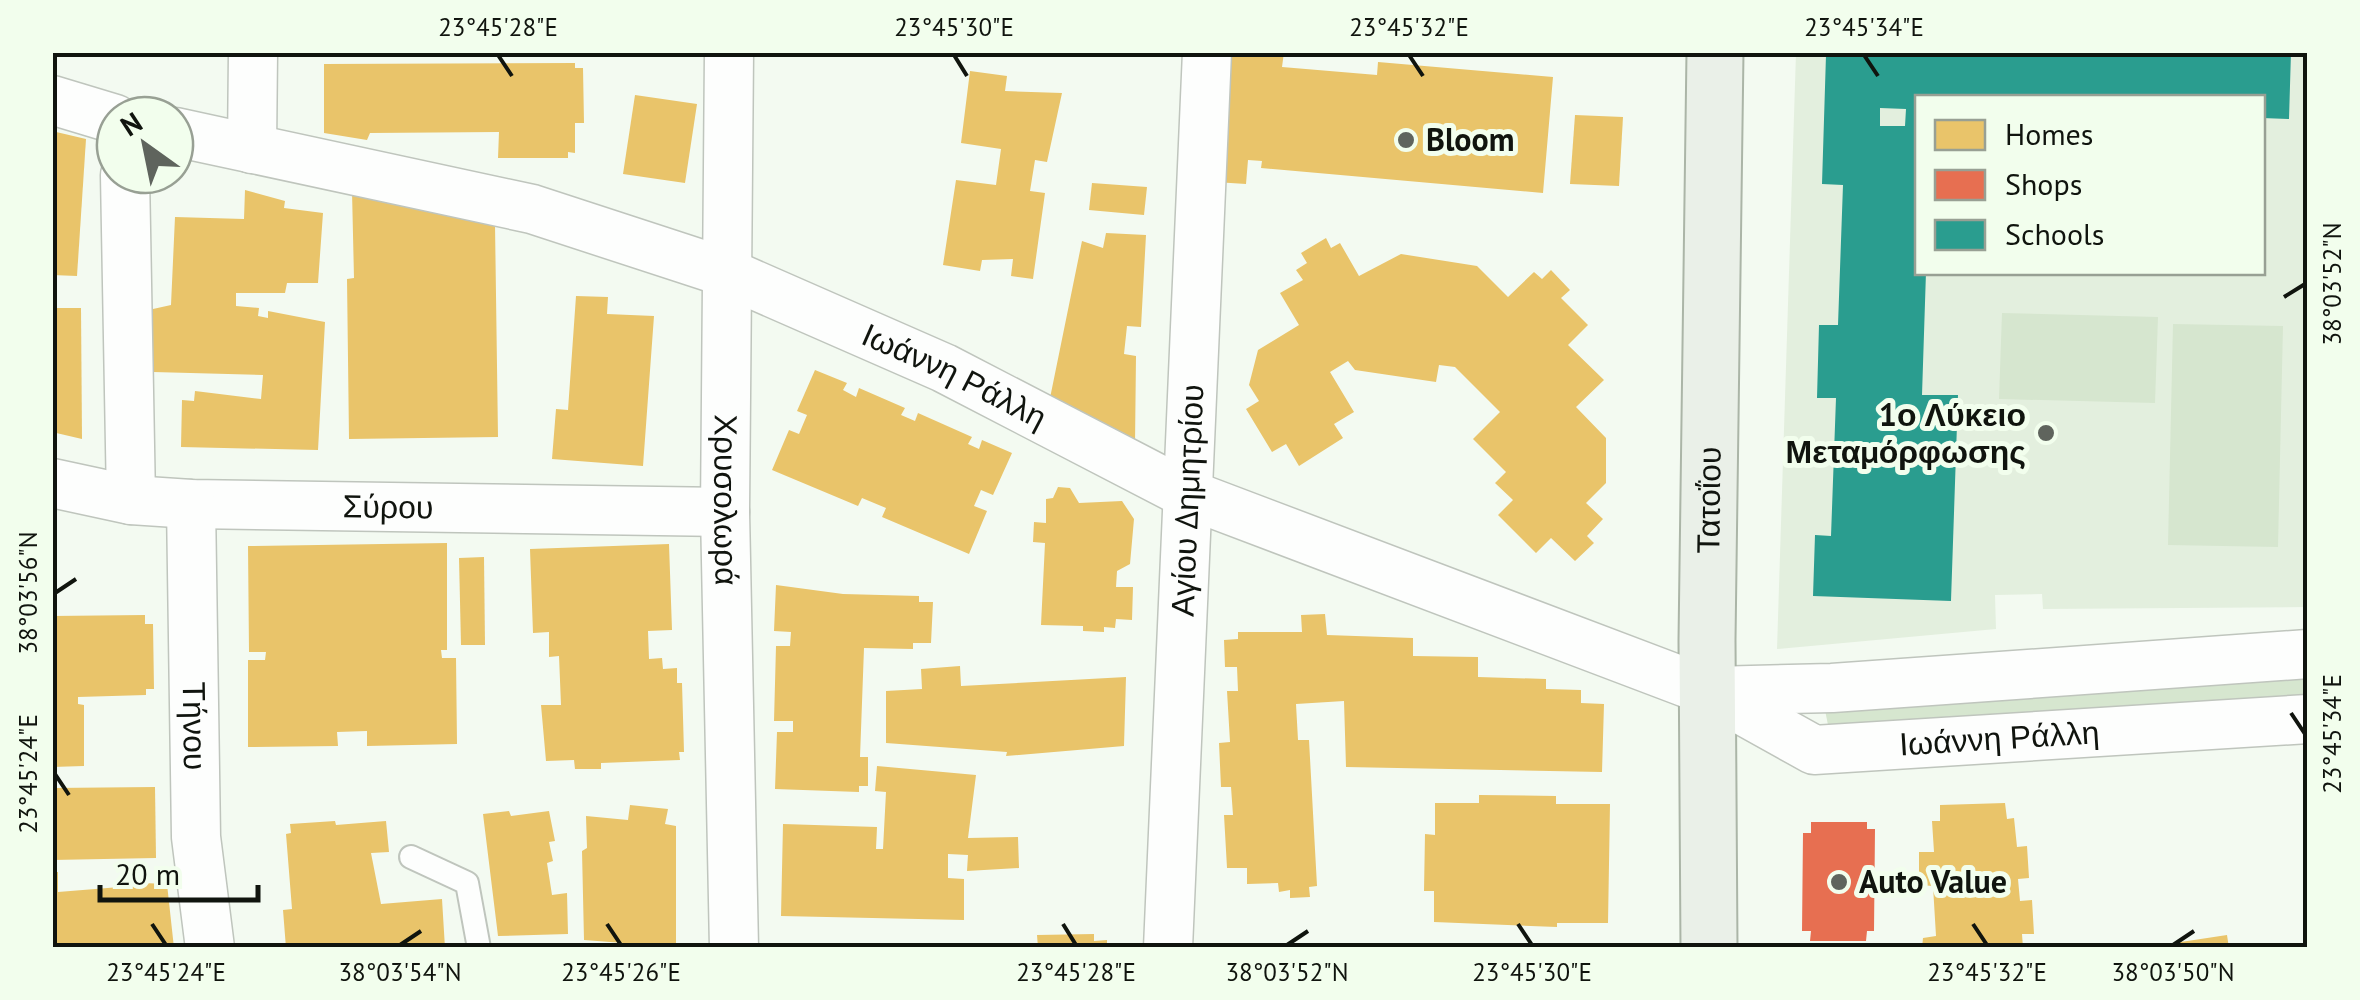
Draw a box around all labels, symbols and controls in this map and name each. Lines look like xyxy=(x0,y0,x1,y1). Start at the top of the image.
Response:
text: 23°45'28"E xyxy=(438,11,558,43)
text: 23°45'30"E xyxy=(894,11,1014,43)
text: 23°45'32"E xyxy=(1349,11,1469,43)
text: 23°45'34"E xyxy=(1804,11,1924,43)
north arrow xyxy=(95,95,195,195)
legend xyxy=(1915,95,2265,275)
text: N xyxy=(113,103,149,144)
text: Homes xyxy=(2005,114,2093,153)
place label: Bloom xyxy=(1426,118,1514,160)
marker: Bloom xyxy=(1395,129,1417,151)
text: Shops xyxy=(2005,164,2082,203)
text: Schools xyxy=(2005,214,2104,253)
text: 38°03'52"N xyxy=(2316,222,2348,346)
street label: Ιωάννη Ράλλη xyxy=(856,313,1054,438)
street label: Αγίου Δημητρίου xyxy=(1160,383,1213,617)
place label: 1ο Λύκειο Μεταμόρφωσης xyxy=(1786,393,2026,472)
street label: Χρυσολωρά xyxy=(705,414,749,586)
marker: 1ο Λύκειο Μεταμόρφωσης xyxy=(2035,422,2057,444)
street label: Τατοΐου xyxy=(1686,446,1730,554)
street label: Σύρου xyxy=(342,484,434,528)
text: 38°03'56"N xyxy=(12,531,44,655)
text: 23°45'34"E xyxy=(2316,674,2348,794)
street label: Τήνου xyxy=(174,681,217,771)
street label: Ιωάννη Ράλλη xyxy=(1898,710,2100,765)
text: 23°45'24"E xyxy=(12,714,44,834)
scale bar xyxy=(100,840,258,902)
text: 20 m xyxy=(115,854,180,893)
place label: Auto Value xyxy=(1859,860,2007,902)
marker: Auto Value xyxy=(1828,871,1850,893)
text: 23°45'24"E xyxy=(106,956,226,988)
text: 38°03'54"N xyxy=(338,956,462,988)
text: 23°45'26"E xyxy=(561,956,681,988)
text: 23°45'28"E xyxy=(1016,956,1136,988)
text: 38°03'52"N xyxy=(1225,956,1349,988)
text: 23°45'30"E xyxy=(1472,956,1592,988)
text: 23°45'32"E xyxy=(1927,956,2047,988)
text: 38°03'50"N xyxy=(2111,956,2235,988)

